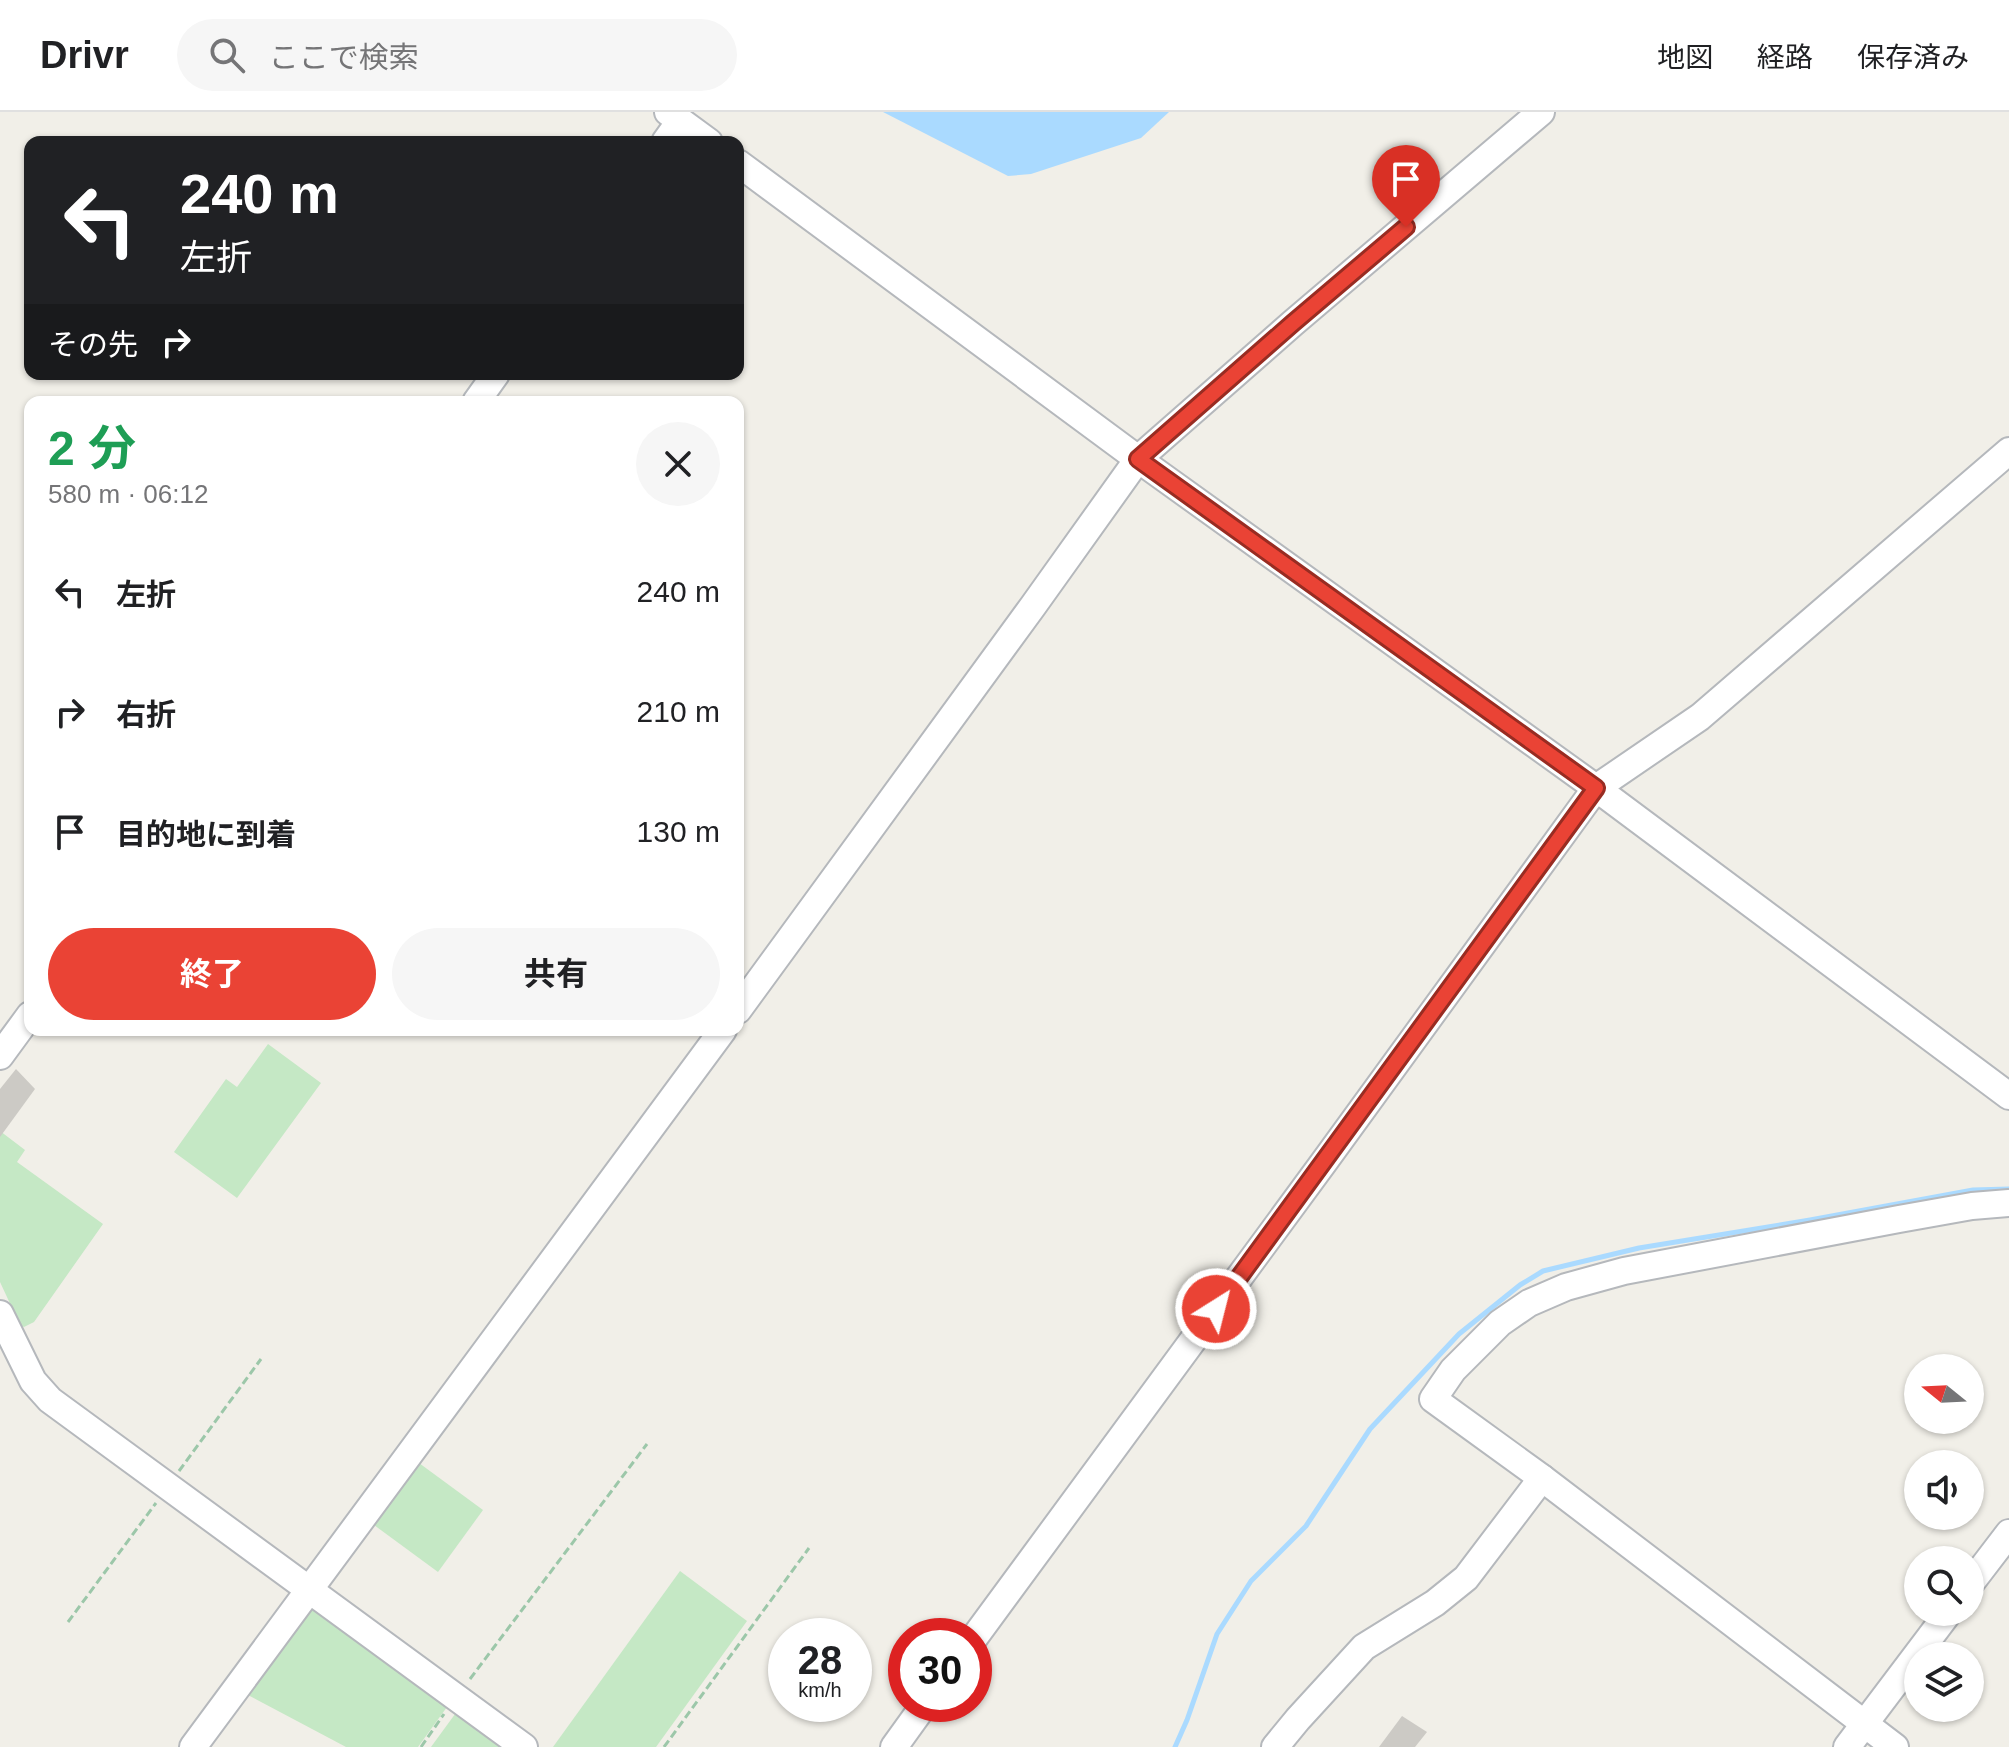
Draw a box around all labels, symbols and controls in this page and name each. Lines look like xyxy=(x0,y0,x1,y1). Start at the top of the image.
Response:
search box xyxy=(177,19,737,91)
icon: search xyxy=(205,33,249,77)
text: Drivr xyxy=(40,34,129,76)
text: ここで検索 xyxy=(269,41,419,74)
text: 地図 xyxy=(1657,42,1713,73)
text: 経路 xyxy=(1757,42,1813,73)
text: 保存済み xyxy=(1857,42,1969,73)
pin xyxy=(1372,145,1440,227)
icon: arrive xyxy=(1384,157,1428,201)
text: 240 m xyxy=(180,162,339,225)
icon: left xyxy=(48,168,152,272)
text: 左折 xyxy=(180,237,252,278)
icon: right xyxy=(154,320,198,364)
text: その先 xyxy=(48,328,138,361)
text: 2 分 xyxy=(48,422,136,475)
button: close xyxy=(636,422,720,506)
text: 580 m · 06:12 xyxy=(48,479,208,509)
icon: left xyxy=(48,570,92,614)
text: 240 m xyxy=(637,575,720,608)
text: 左折 xyxy=(116,578,176,611)
icon: right xyxy=(48,690,92,734)
text: 210 m xyxy=(637,695,720,728)
text: 右折 xyxy=(116,698,176,731)
icon: arrive xyxy=(48,810,92,854)
text: 130 m xyxy=(637,815,720,848)
text: 目的地に到着 xyxy=(116,818,296,851)
button: 終了 xyxy=(48,928,376,1020)
button: 共有 xyxy=(392,928,720,1020)
position arrow xyxy=(1174,1267,1258,1351)
north arrow xyxy=(1904,1354,1984,1434)
map controls xyxy=(1904,1354,1984,1722)
button: sound xyxy=(1904,1450,1984,1530)
button: search xyxy=(1904,1546,1984,1626)
speed limit sign: 30 xyxy=(888,1618,992,1722)
text: 28 xyxy=(798,1638,842,1682)
button: layers xyxy=(1904,1642,1984,1722)
text: km/h xyxy=(798,1679,842,1701)

